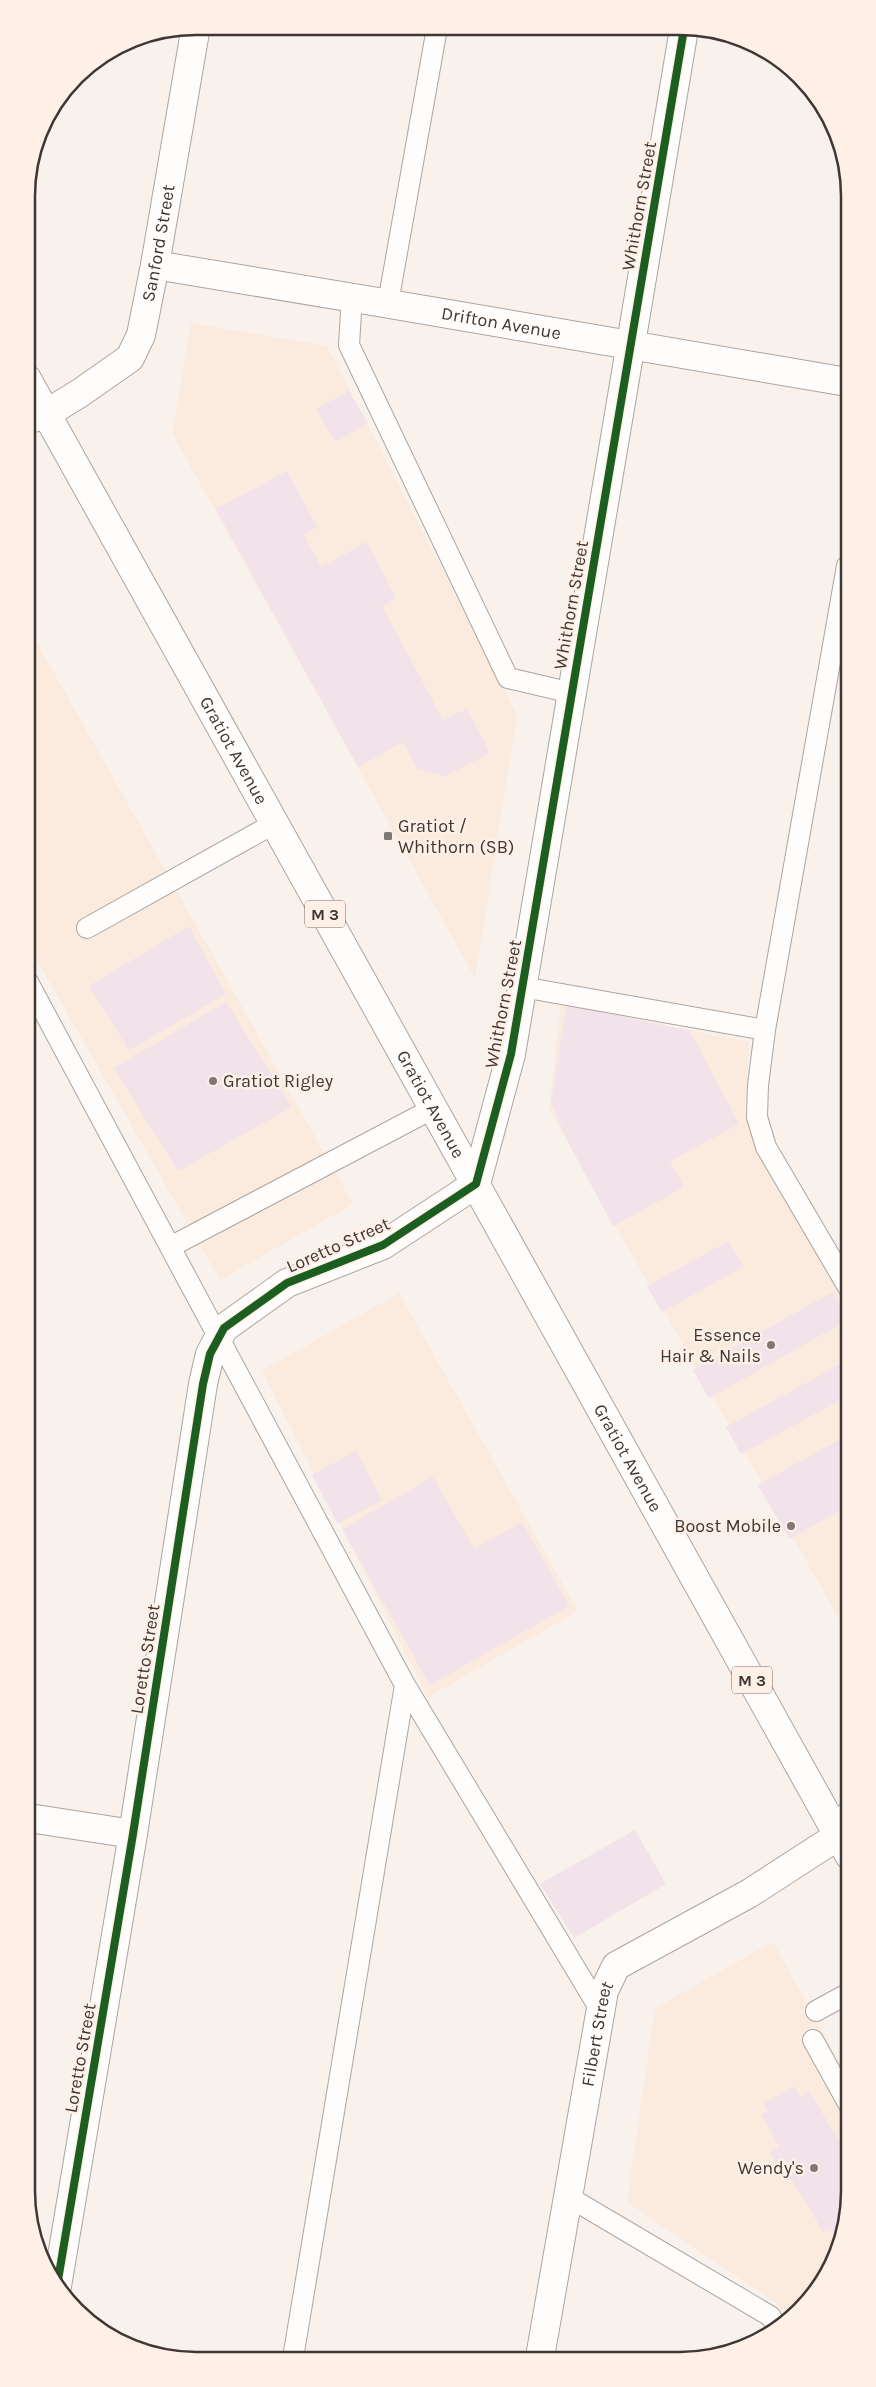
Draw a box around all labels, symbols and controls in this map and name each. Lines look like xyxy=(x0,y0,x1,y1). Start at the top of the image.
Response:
street label: Whithorn Street xyxy=(617,139,661,272)
street label: Sanford Street xyxy=(137,183,180,304)
street label: Drifton Avenue xyxy=(440,302,563,344)
street label: Whithorn Street xyxy=(549,538,593,671)
street label: Gratiot Avenue xyxy=(195,692,273,808)
place label: Gratiot / Whithorn (SB) xyxy=(398,815,514,858)
marker: Gratiot / Whithorn (SB) xyxy=(382,830,394,842)
road number: M 3 xyxy=(305,901,345,928)
street label: Whithorn Street xyxy=(480,937,526,1070)
street label: Gratiot Avenue xyxy=(392,1046,470,1162)
place label: Gratiot Rigley xyxy=(223,1070,334,1092)
marker: Gratiot Rigley xyxy=(207,1075,219,1087)
street label: Loretto Street xyxy=(283,1212,393,1278)
place label: Essence Hair & Nails xyxy=(660,1324,761,1367)
marker: Essence Hair & Nails xyxy=(765,1339,777,1351)
street label: Gratiot Avenue xyxy=(589,1400,667,1516)
place label: Boost Mobile xyxy=(674,1515,781,1537)
marker: Boost Mobile xyxy=(785,1520,797,1532)
street label: Loretto Street xyxy=(125,1602,165,1716)
road number: M 3 xyxy=(732,1666,772,1694)
street label: Filbert Street xyxy=(576,1977,618,2088)
street label: Loretto Street xyxy=(60,2001,101,2115)
place label: Wendy's xyxy=(737,2157,804,2179)
marker: Wendy's xyxy=(808,2162,820,2174)

